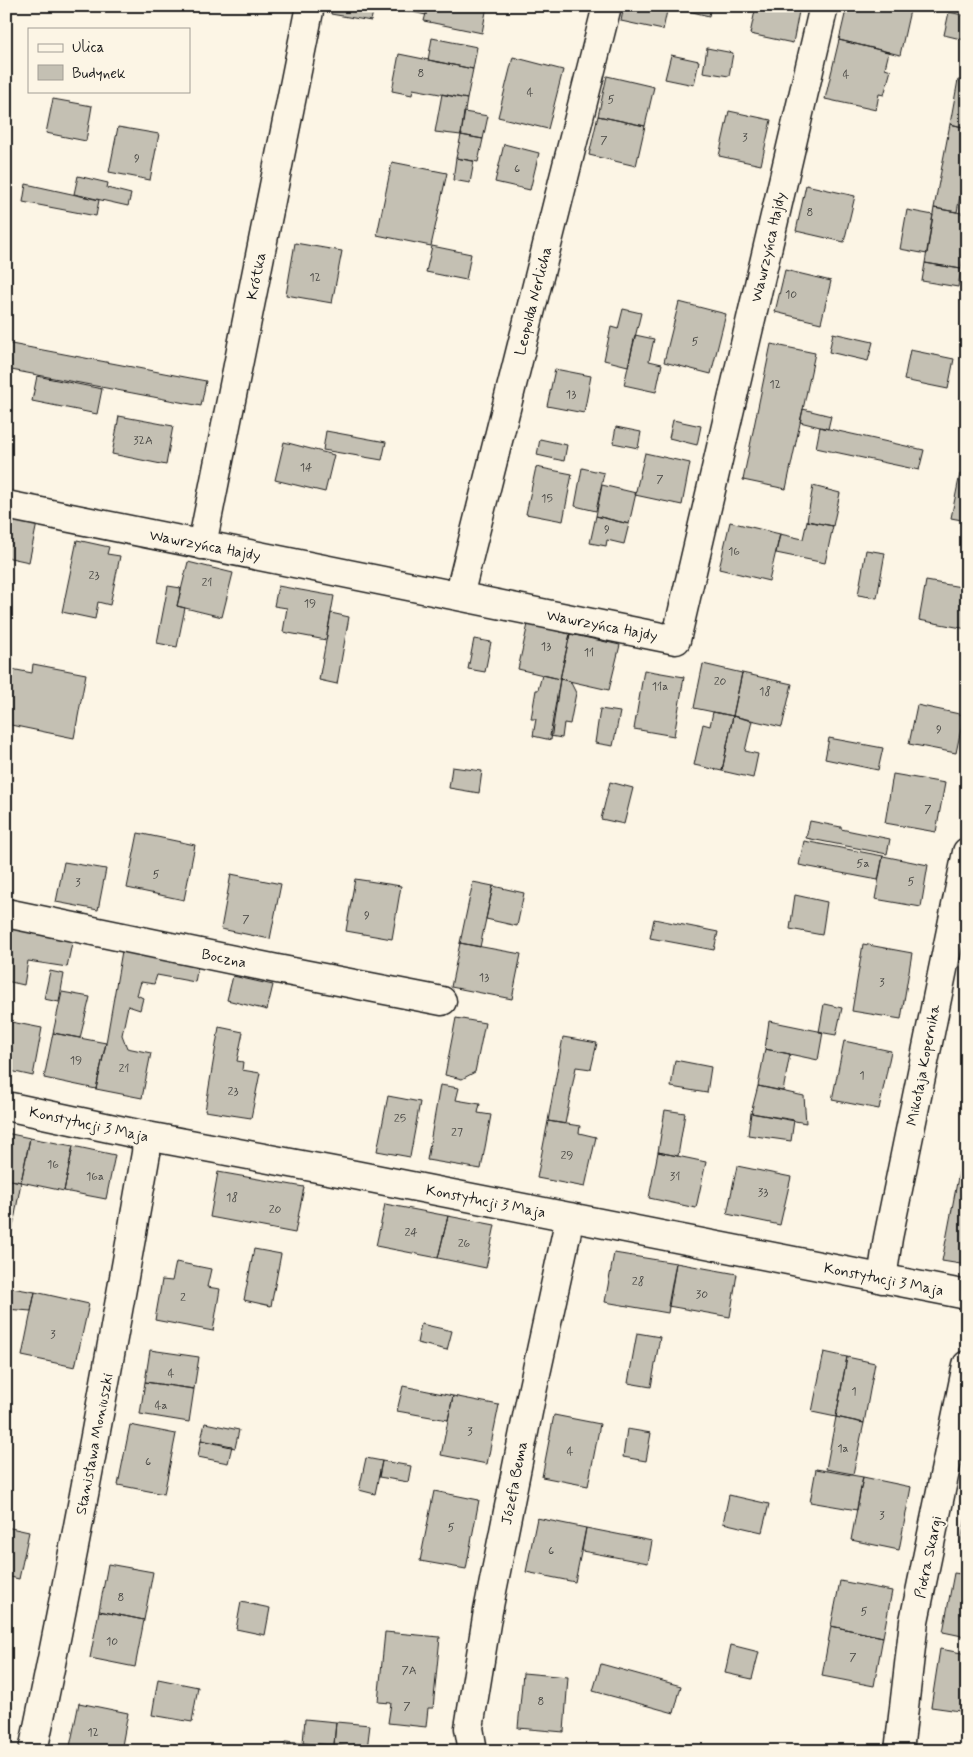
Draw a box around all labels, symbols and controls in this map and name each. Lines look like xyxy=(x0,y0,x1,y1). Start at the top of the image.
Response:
legend xyxy=(28,28,190,92)
text: Ulica xyxy=(72,38,105,58)
text: Budynek xyxy=(72,64,126,84)
house number: 8 xyxy=(418,66,424,82)
house number: 4 xyxy=(843,67,850,83)
house number: 4 xyxy=(527,85,534,101)
house number: 5 xyxy=(607,92,615,108)
house number: 3 xyxy=(742,130,748,146)
house number: 7 xyxy=(600,133,608,149)
house number: 9 xyxy=(134,151,140,167)
house number: 6 xyxy=(514,161,520,177)
street label: Wawrzyńca Hajdy xyxy=(747,190,791,304)
house number: 8 xyxy=(807,205,813,221)
street label: Leopolda Nerlicha xyxy=(511,244,557,358)
street label: Krótka xyxy=(243,250,271,302)
house number: 12 xyxy=(309,270,321,286)
house number: 10 xyxy=(785,287,797,303)
house number: 5 xyxy=(691,334,699,350)
house number: 12 xyxy=(769,377,781,393)
house number: 13 xyxy=(566,387,576,403)
house number: 32A xyxy=(133,433,153,449)
house number: 14 xyxy=(300,460,312,476)
house number: 7 xyxy=(656,472,664,488)
house number: 15 xyxy=(541,491,553,507)
house number: 9 xyxy=(604,522,610,538)
street label: Wawrzyńca Hajdy xyxy=(148,525,262,567)
house number: 16 xyxy=(728,544,740,560)
house number: 23 xyxy=(89,568,99,584)
house number: 21 xyxy=(201,575,213,591)
house number: 19 xyxy=(304,596,316,612)
street label: Wawrzyńca Hajdy xyxy=(545,605,659,647)
house number: 13 xyxy=(541,639,551,655)
house number: 11 xyxy=(584,645,594,661)
house number: 20 xyxy=(714,674,727,690)
house number: 11a xyxy=(652,679,668,695)
house number: 18 xyxy=(759,684,771,700)
house number: 9 xyxy=(936,722,942,738)
house number: 7 xyxy=(924,802,932,818)
house number: 5a xyxy=(856,856,870,872)
house number: 5 xyxy=(152,867,160,883)
house number: 5 xyxy=(907,874,915,890)
house number: 3 xyxy=(75,875,81,891)
house number: 9 xyxy=(364,908,370,924)
house number: 7 xyxy=(242,912,250,928)
street label: Boczna xyxy=(200,944,248,973)
house number: 13 xyxy=(479,970,489,986)
house number: 3 xyxy=(879,975,885,991)
street label: Mikołaja Kopernika xyxy=(902,1002,946,1128)
house number: 19 xyxy=(70,1053,82,1069)
house number: 21 xyxy=(118,1061,130,1077)
house number: 1 xyxy=(859,1068,865,1084)
house number: 23 xyxy=(228,1084,238,1100)
street label: Konstytucji 3 Maja xyxy=(27,1103,150,1147)
house number: 25 xyxy=(394,1111,406,1127)
house number: 27 xyxy=(451,1125,463,1141)
house number: 29 xyxy=(560,1148,574,1164)
house number: 16 xyxy=(47,1157,59,1173)
house number: 16a xyxy=(86,1169,104,1185)
house number: 31 xyxy=(670,1169,680,1185)
street label: Konstytucji 3 Maja xyxy=(424,1181,547,1223)
house number: 33 xyxy=(758,1185,768,1201)
house number: 18 xyxy=(226,1190,238,1206)
house number: 20 xyxy=(269,1202,282,1218)
house number: 24 xyxy=(404,1225,418,1241)
house number: 26 xyxy=(458,1236,471,1252)
street label: Konstytucji 3 Maja xyxy=(822,1259,945,1301)
house number: 28 xyxy=(632,1274,644,1290)
house number: 30 xyxy=(696,1287,708,1303)
house number: 2 xyxy=(180,1290,186,1306)
house number: 3 xyxy=(50,1327,56,1343)
house number: 4 xyxy=(168,1366,175,1382)
street label: Stanisława Moniuszki xyxy=(71,1372,119,1517)
house number: 1 xyxy=(851,1384,857,1400)
house number: 4a xyxy=(154,1398,168,1414)
house number: 3 xyxy=(467,1424,473,1440)
street label: Józefa Bema xyxy=(497,1440,533,1527)
house number: 1a xyxy=(837,1441,849,1457)
house number: 4 xyxy=(567,1444,574,1460)
house number: 6 xyxy=(145,1454,151,1470)
house number: 3 xyxy=(879,1508,885,1524)
street label: Piotra Skargi xyxy=(911,1514,947,1600)
house number: 5 xyxy=(447,1520,455,1536)
house number: 6 xyxy=(548,1543,554,1559)
house number: 8 xyxy=(118,1590,124,1606)
house number: 5 xyxy=(860,1604,868,1620)
house number: 10 xyxy=(106,1634,118,1650)
house number: 7 xyxy=(849,1650,857,1666)
house number: 7A xyxy=(401,1663,417,1679)
house number: 8 xyxy=(538,1694,544,1710)
house number: 7 xyxy=(403,1699,411,1715)
house number: 12 xyxy=(87,1725,99,1741)

